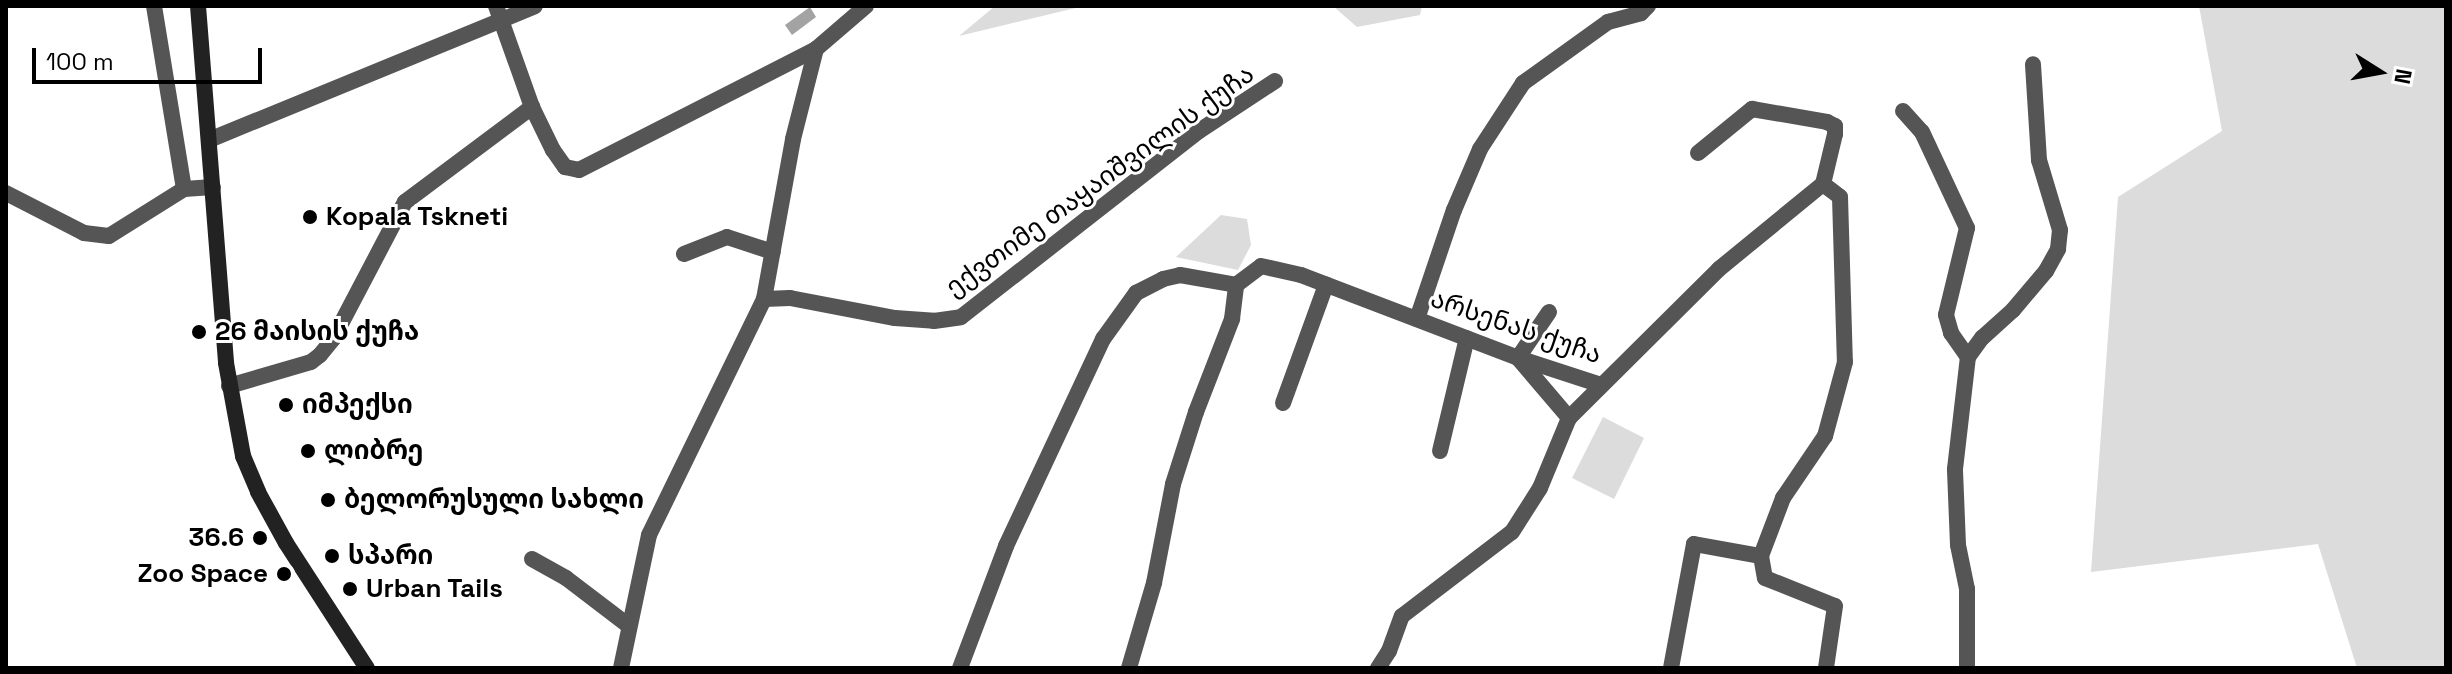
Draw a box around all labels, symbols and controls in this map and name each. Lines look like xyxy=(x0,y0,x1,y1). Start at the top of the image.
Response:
scale bar xyxy=(36,32,266,82)
north arrow xyxy=(2340,32,2420,112)
text: 100 m xyxy=(46,46,114,77)
street label: ექვთიმე თაყაიშვილის ქუჩა xyxy=(940,59,1260,303)
text: N xyxy=(2388,67,2419,86)
place label: Kopala Tskneti xyxy=(326,201,509,233)
marker: Kopala Tskneti xyxy=(301,208,319,226)
street label: არსენას ქუჩა xyxy=(1427,283,1605,371)
place label: 26 მაისის ქუჩა xyxy=(215,316,419,348)
marker: 26 მაისის ქუჩა xyxy=(190,323,208,341)
place label: იმპექსი xyxy=(302,389,413,421)
marker: იმპექსი xyxy=(277,396,295,414)
place label: ლიბრე xyxy=(324,435,423,467)
marker: ლიბრე xyxy=(299,442,317,460)
place label: ბელორუსული სახლი xyxy=(344,484,644,516)
marker: ბელორუსული სახლი xyxy=(319,491,337,509)
place label: 36.6 xyxy=(189,522,244,554)
marker: 36.6 xyxy=(251,529,269,547)
place label: სპარი xyxy=(348,540,433,572)
marker: სპარი xyxy=(323,547,341,565)
place label: Zoo Space xyxy=(137,558,268,590)
marker: Zoo Space xyxy=(275,565,293,583)
place label: Urban Tails xyxy=(366,573,504,605)
marker: Urban Tails xyxy=(341,580,359,598)

